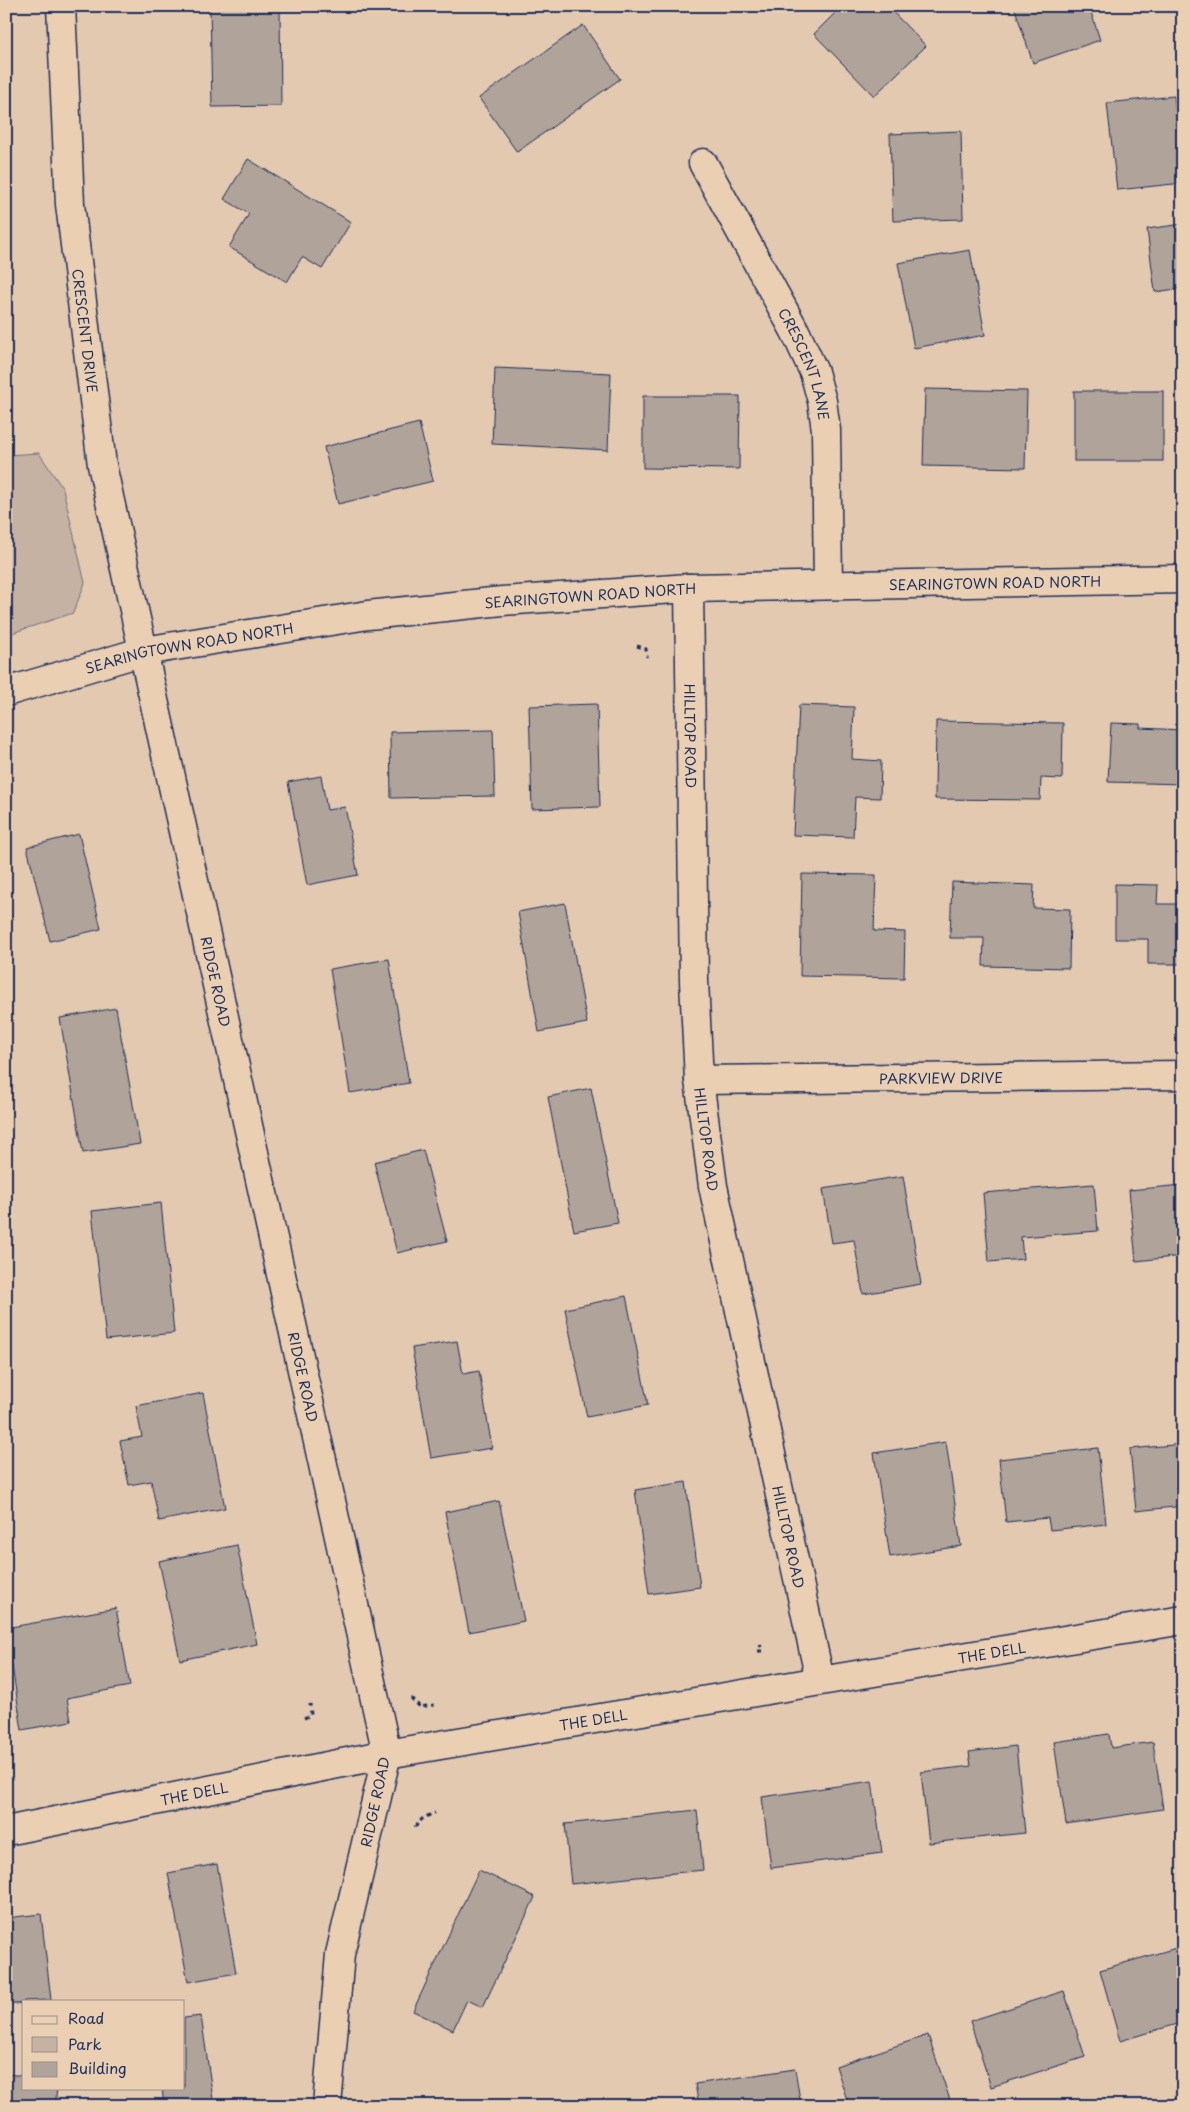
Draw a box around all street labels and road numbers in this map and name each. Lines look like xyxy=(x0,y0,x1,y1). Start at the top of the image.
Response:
street label: CRESCENT DRIVE xyxy=(68,268,104,394)
street label: CRESCENT LANE xyxy=(774,304,835,421)
street label: SEARINGTOWN ROAD NORTH xyxy=(889,570,1101,595)
street label: SEARINGTOWN ROAD NORTH xyxy=(483,577,696,613)
street label: SEARINGTOWN ROAD NORTH xyxy=(82,617,295,678)
street label: HILLTOP ROAD xyxy=(680,684,702,788)
street label: RIDGE ROAD xyxy=(196,934,236,1029)
street label: PARKVIEW DRIVE xyxy=(879,1066,1003,1089)
street label: HILLTOP ROAD xyxy=(690,1086,724,1193)
street label: RIDGE ROAD xyxy=(283,1330,324,1424)
street label: HILLTOP ROAD xyxy=(768,1483,810,1590)
street label: THE DELL xyxy=(956,1636,1027,1668)
street label: THE DELL xyxy=(558,1703,629,1735)
street label: RIDGE ROAD xyxy=(355,1755,395,1849)
street label: THE DELL xyxy=(159,1776,230,1810)

